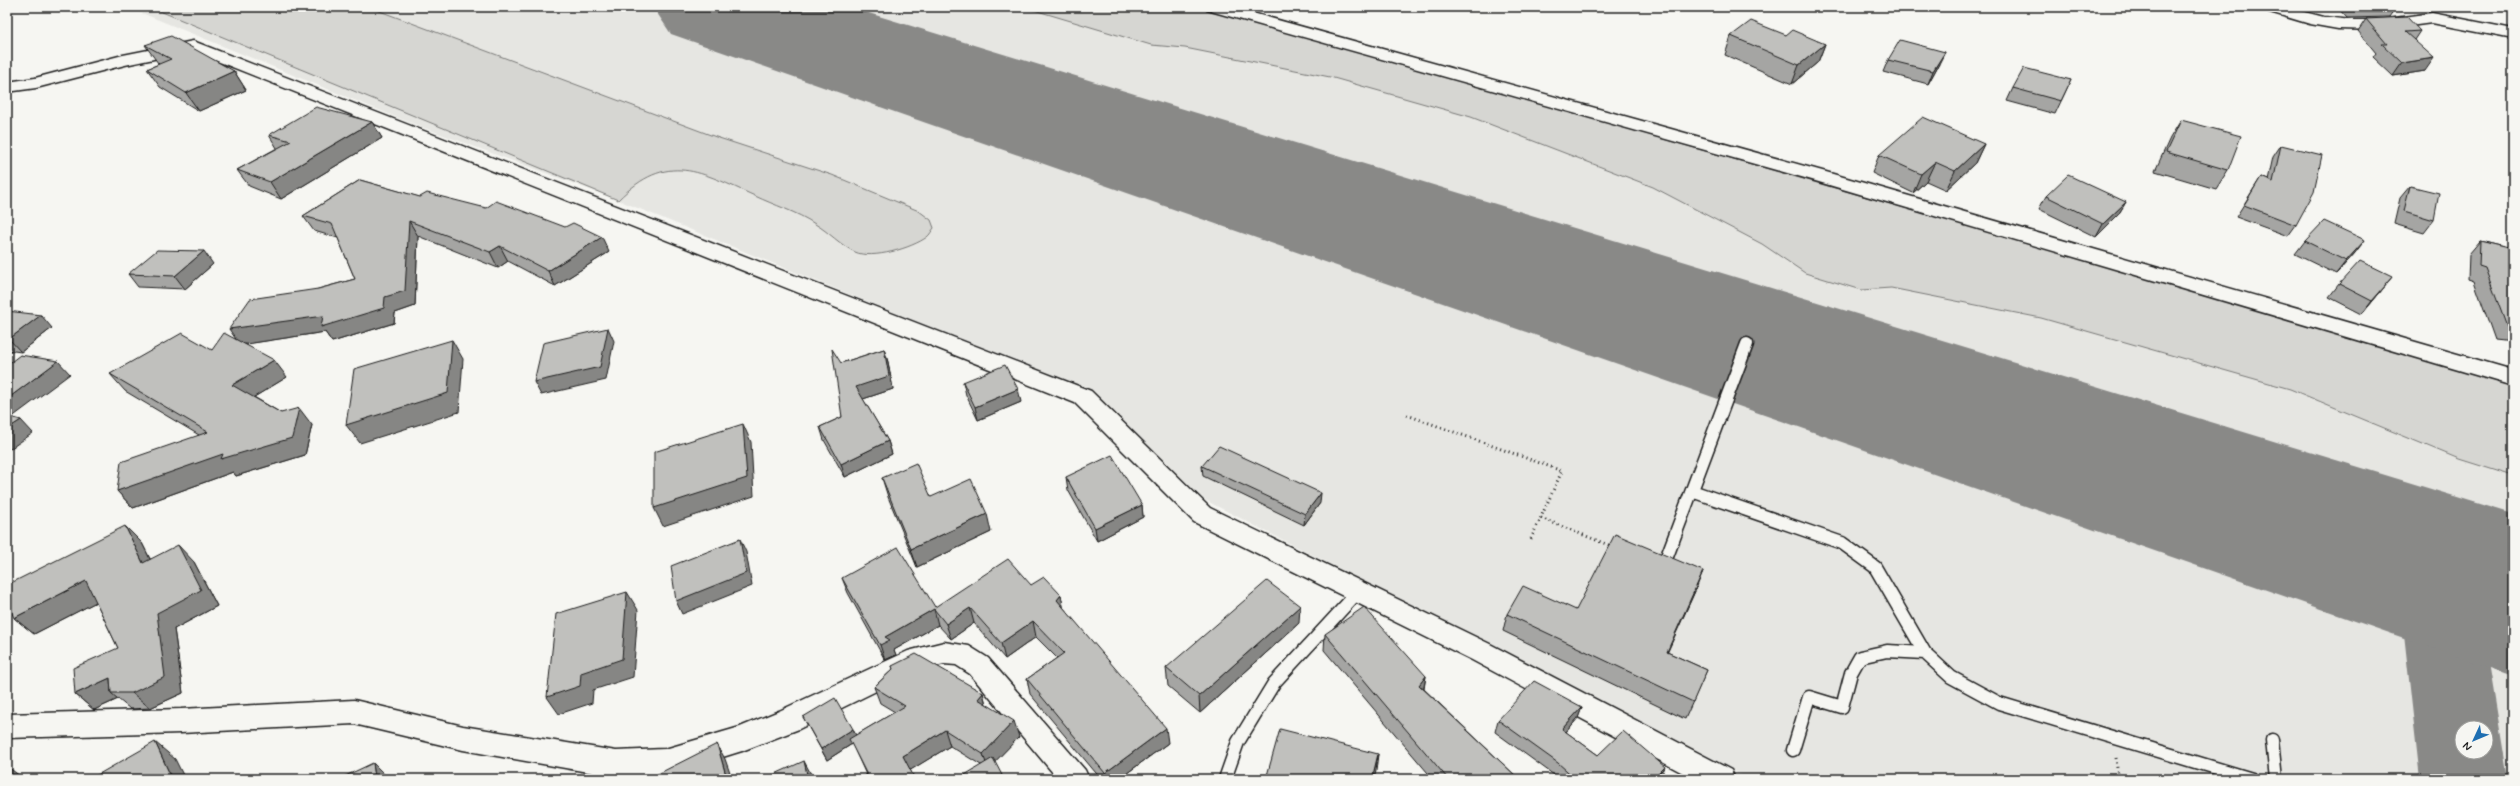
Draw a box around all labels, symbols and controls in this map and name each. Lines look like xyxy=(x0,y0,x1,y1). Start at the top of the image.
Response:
north arrow xyxy=(2454,720,2494,760)
text: N xyxy=(2460,739,2475,754)

